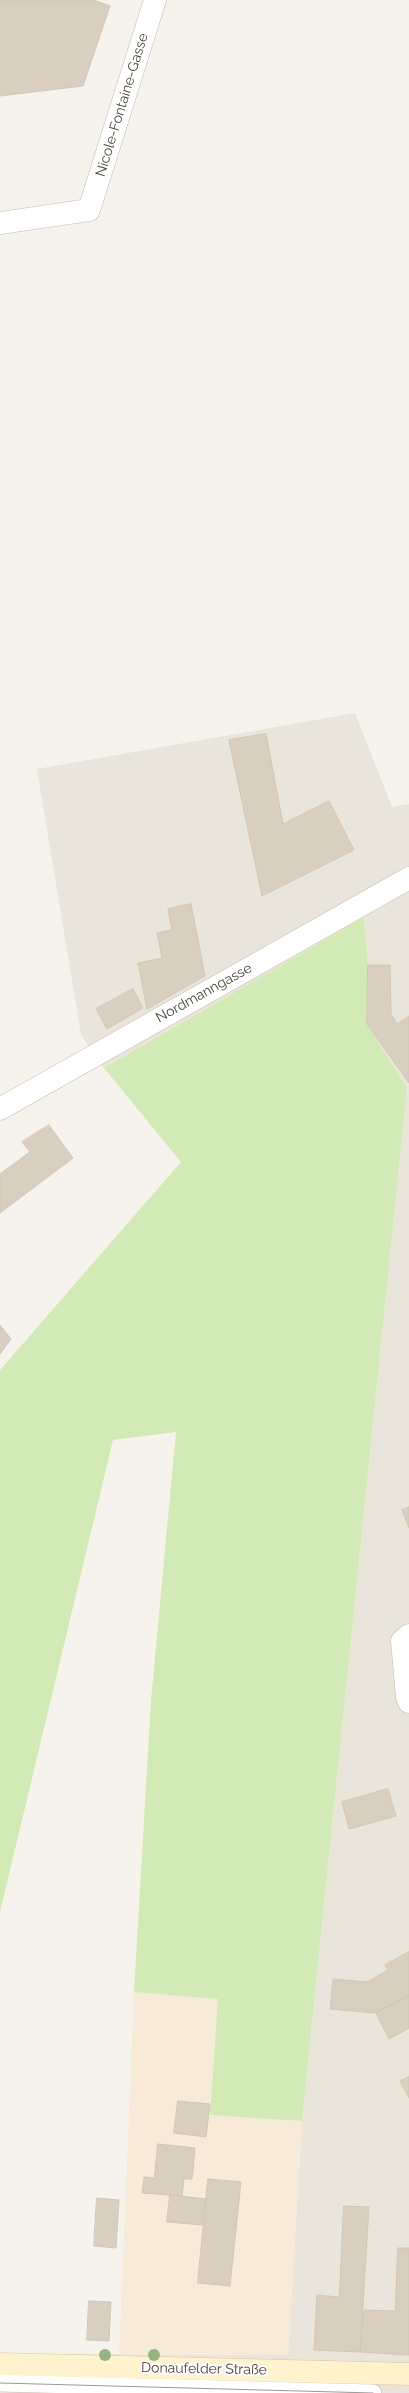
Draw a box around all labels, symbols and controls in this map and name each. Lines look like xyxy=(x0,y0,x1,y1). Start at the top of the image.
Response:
street label: Nicole-Fontaine-Gasse xyxy=(92,31,152,179)
street label: Nordmanngasse xyxy=(153,960,255,1026)
street label: Donaufelder Straße xyxy=(141,2360,267,2378)

